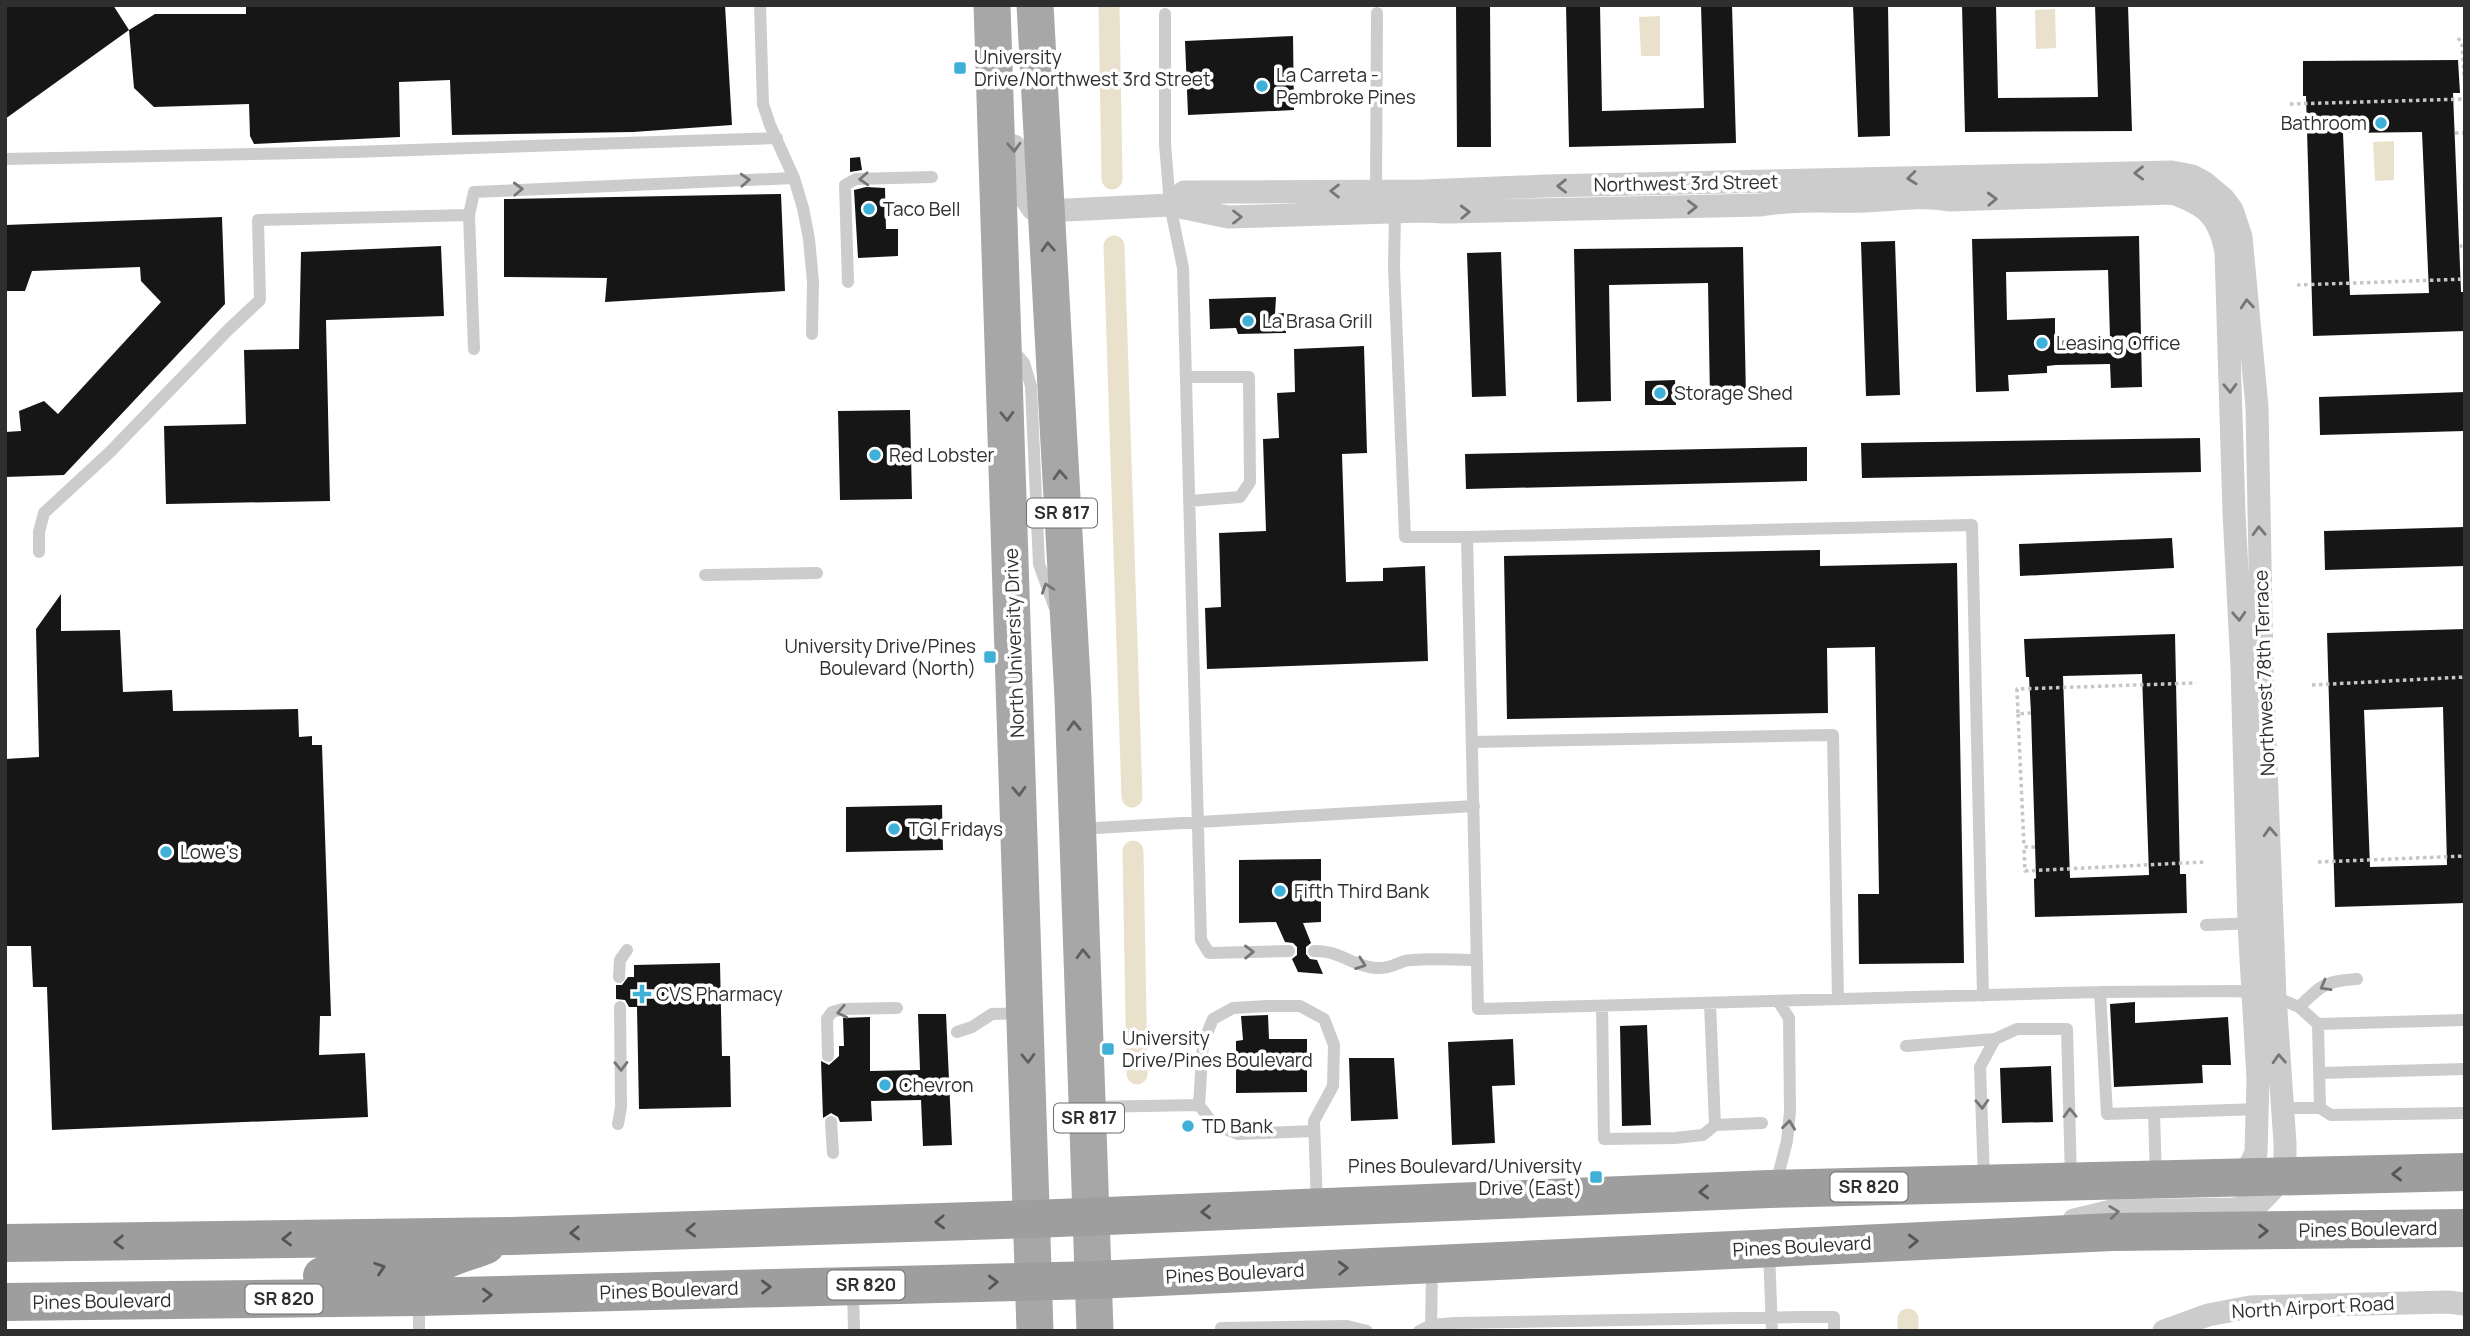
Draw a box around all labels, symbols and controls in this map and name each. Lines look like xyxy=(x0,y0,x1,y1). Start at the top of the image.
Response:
place label: University Drive/Northwest 3rd Street xyxy=(974,44,1211,92)
marker: University Drive/Northwest 3rd Street xyxy=(952,60,968,76)
place label: La Carreta - Pembroke Pines xyxy=(1276,62,1416,110)
marker: La Carreta - Pembroke Pines xyxy=(1254,78,1270,94)
place label: Bathroom xyxy=(2281,110,2367,136)
marker: Bathroom xyxy=(2373,115,2389,131)
one-way arrow xyxy=(1006,142,1021,153)
one-way arrow xyxy=(2133,165,2144,181)
street label: Northwest 3rd Street xyxy=(1593,168,1779,198)
one-way arrow xyxy=(1906,171,1917,186)
one-way arrow xyxy=(858,172,869,187)
one-way arrow xyxy=(740,173,751,188)
one-way arrow xyxy=(1556,178,1567,193)
one-way arrow xyxy=(513,181,524,196)
one-way arrow xyxy=(1329,183,1339,199)
one-way arrow xyxy=(1987,191,1998,207)
place label: Taco Bell xyxy=(883,196,960,222)
one-way arrow xyxy=(1687,199,1698,215)
marker: Taco Bell xyxy=(861,201,877,217)
one-way arrow xyxy=(1460,204,1471,219)
one-way arrow xyxy=(1233,209,1243,225)
one-way arrow xyxy=(1041,242,1056,253)
one-way arrow xyxy=(2240,298,2255,309)
place label: La Brasa Grill xyxy=(1262,308,1373,334)
marker: La Brasa Grill xyxy=(1240,313,1256,329)
place label: Leasing Office xyxy=(2056,330,2180,356)
marker: Leasing Office xyxy=(2034,335,2050,351)
place label: Storage Shed xyxy=(1674,380,1793,406)
one-way arrow xyxy=(2223,383,2238,394)
marker: Storage Shed xyxy=(1652,385,1668,401)
one-way arrow xyxy=(999,411,1014,422)
place label: Red Lobster xyxy=(889,442,995,468)
marker: Red Lobster xyxy=(867,447,883,463)
one-way arrow xyxy=(1053,469,1068,480)
road number: SR 817 xyxy=(1027,499,1097,528)
one-way arrow xyxy=(2251,525,2266,536)
street label: North University Drive xyxy=(998,548,1030,738)
street label: Northwest 78th Terrace xyxy=(2247,570,2281,776)
one-way arrow xyxy=(1041,583,1055,595)
one-way arrow xyxy=(2232,610,2247,621)
place label: University Drive/Pines Boulevard (North) xyxy=(785,633,976,681)
marker: University Drive/Pines Boulevard (North) xyxy=(982,649,998,665)
one-way arrow xyxy=(1067,720,1082,731)
one-way arrow xyxy=(1011,785,1026,796)
place label: TGI Fridays xyxy=(908,816,1003,842)
marker: TGI Fridays xyxy=(886,821,902,837)
one-way arrow xyxy=(2262,826,2277,837)
place label: Lowe's xyxy=(180,839,238,865)
marker: Lowe's xyxy=(158,844,174,860)
place label: Fifth Third Bank xyxy=(1294,878,1430,904)
marker: Fifth Third Bank xyxy=(1272,883,1288,899)
one-way arrow xyxy=(1244,944,1255,960)
one-way arrow xyxy=(1075,948,1090,959)
one-way arrow xyxy=(1354,955,1366,969)
one-way arrow xyxy=(2319,978,2332,992)
place label: CVS Pharmacy xyxy=(656,981,783,1007)
marker: CVS Pharmacy xyxy=(634,986,650,1002)
one-way arrow xyxy=(837,1003,849,1018)
place label: University Drive/Pines Boulevard xyxy=(1122,1025,1313,1073)
marker: University Drive/Pines Boulevard xyxy=(1100,1041,1116,1057)
one-way arrow xyxy=(1020,1053,1035,1064)
one-way arrow xyxy=(2271,1053,2286,1064)
one-way arrow xyxy=(613,1061,628,1072)
place label: Chevron xyxy=(899,1072,973,1098)
marker: Chevron xyxy=(877,1077,893,1093)
one-way arrow xyxy=(1974,1099,1989,1110)
road number: SR 817 xyxy=(1054,1104,1124,1133)
one-way arrow xyxy=(2062,1108,2077,1119)
place label: TD Bank xyxy=(1202,1113,1273,1139)
marker: TD Bank xyxy=(1180,1118,1196,1134)
one-way arrow xyxy=(1781,1119,1796,1131)
place label: Pines Boulevard/University Drive (East) xyxy=(1348,1153,1582,1201)
one-way arrow xyxy=(2391,1166,2402,1181)
marker: Pines Boulevard/University Drive (East) xyxy=(1588,1169,1604,1185)
road number: SR 820 xyxy=(1830,1172,1908,1202)
one-way arrow xyxy=(1698,1184,1709,1199)
one-way arrow xyxy=(1200,1204,1211,1219)
one-way arrow xyxy=(2108,1205,2119,1220)
one-way arrow xyxy=(935,1214,946,1229)
street label: Pines Boulevard xyxy=(2298,1215,2438,1243)
one-way arrow xyxy=(686,1222,697,1237)
one-way arrow xyxy=(2258,1223,2269,1238)
one-way arrow xyxy=(570,1226,581,1241)
street label: Pines Boulevard xyxy=(1732,1229,1872,1263)
one-way arrow xyxy=(281,1232,292,1247)
one-way arrow xyxy=(114,1234,125,1249)
one-way arrow xyxy=(1908,1234,1919,1249)
street label: Pines Boulevard xyxy=(1165,1256,1305,1290)
one-way arrow xyxy=(1338,1260,1349,1275)
one-way arrow xyxy=(374,1261,386,1276)
road number: SR 820 xyxy=(828,1270,904,1300)
one-way arrow xyxy=(988,1274,999,1289)
street label: Pines Boulevard xyxy=(599,1275,739,1305)
one-way arrow xyxy=(760,1280,771,1295)
road number: SR 820 xyxy=(246,1284,322,1314)
street label: Pines Boulevard xyxy=(32,1287,172,1315)
one-way arrow xyxy=(482,1287,492,1303)
street label: North Airport Road xyxy=(2231,1290,2395,1324)

